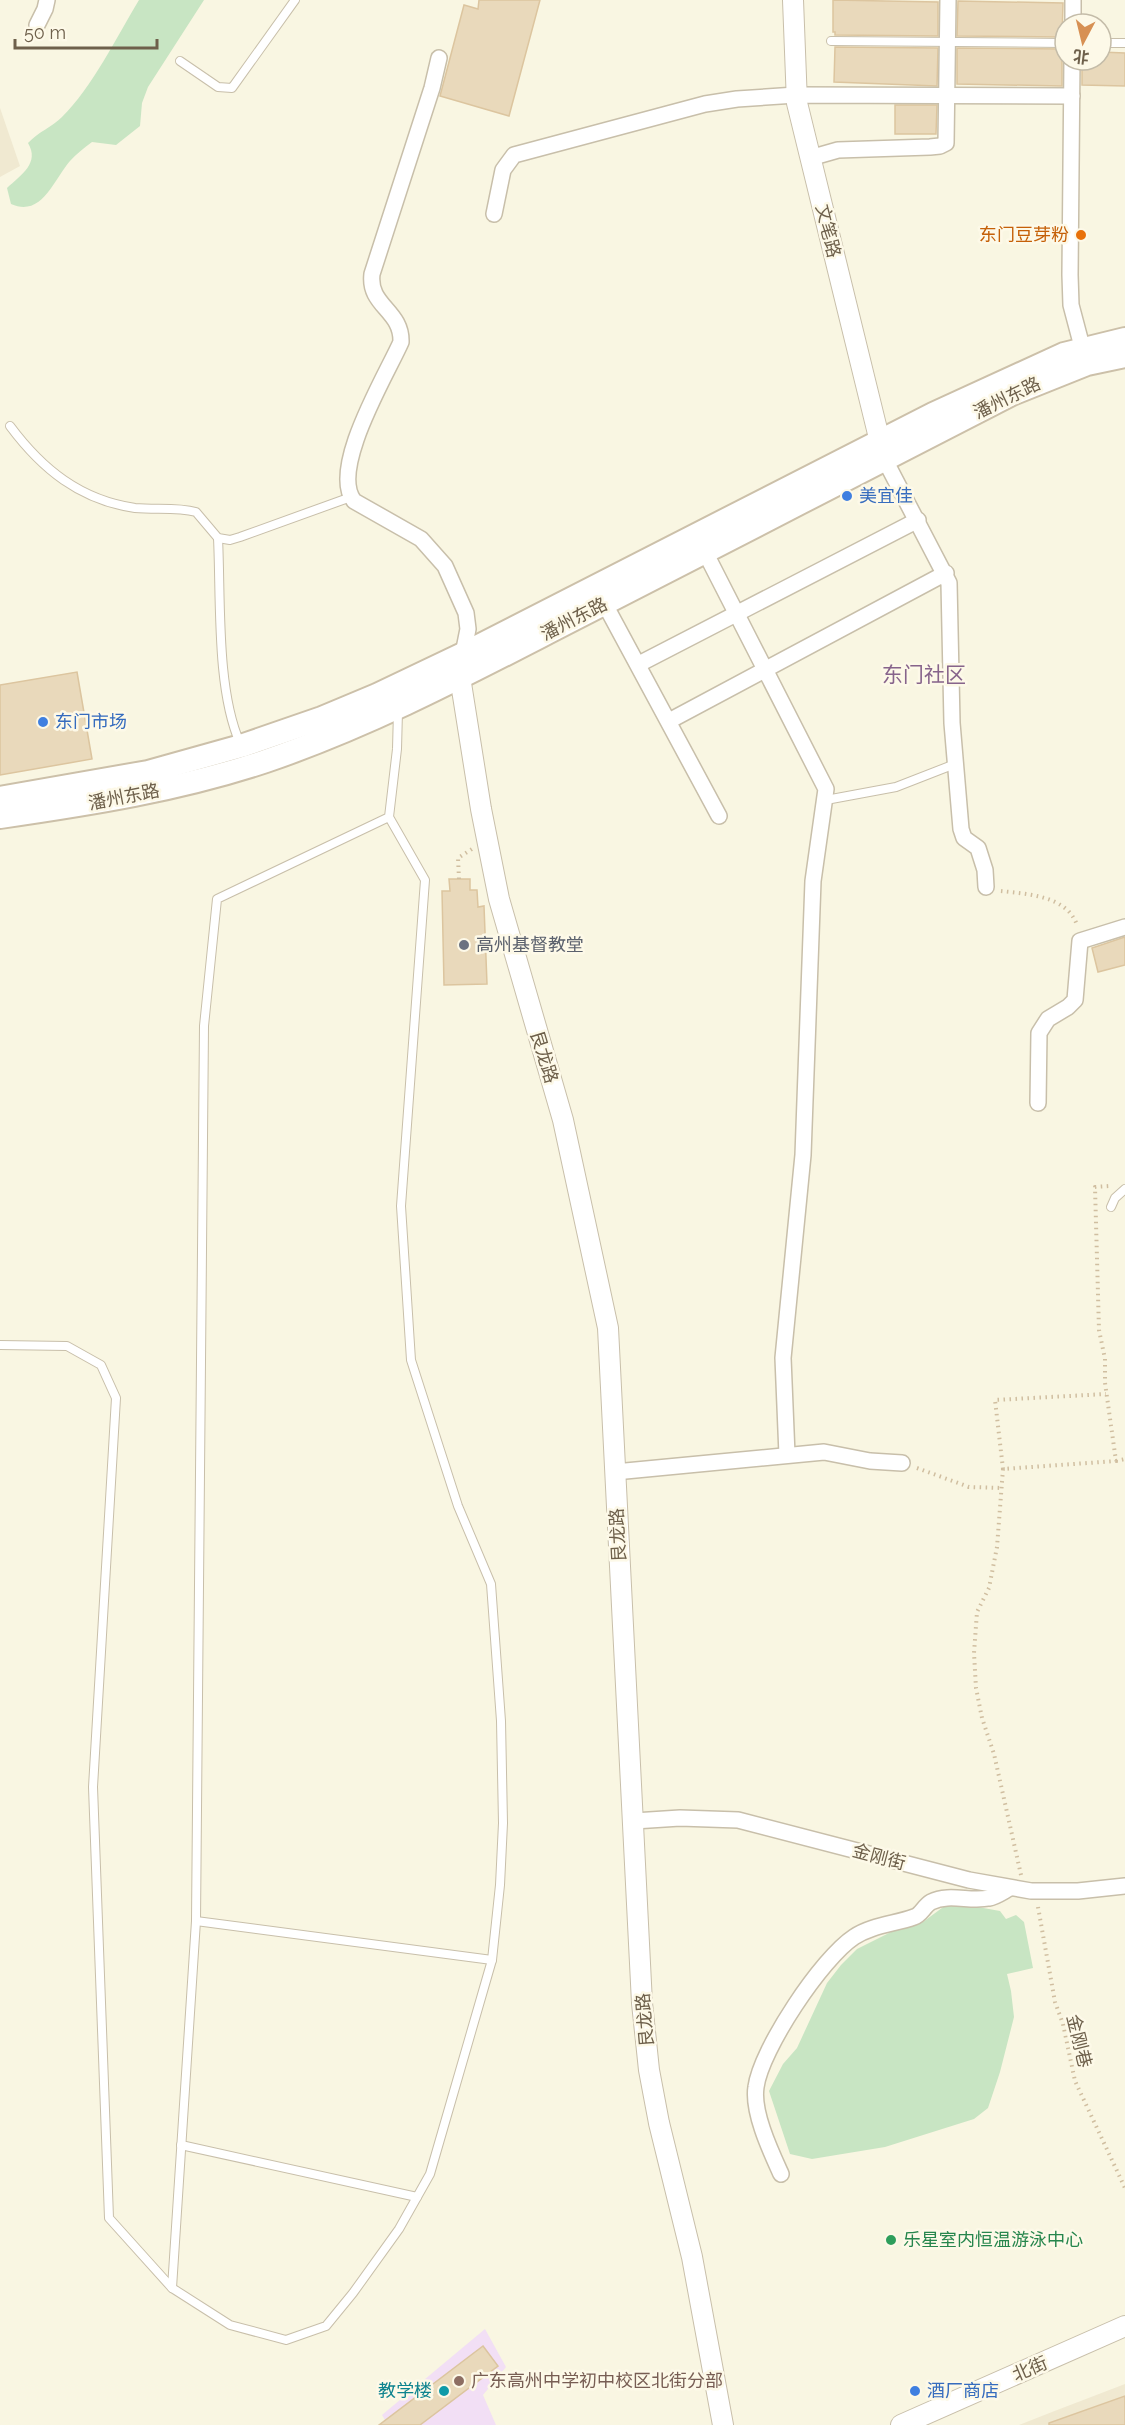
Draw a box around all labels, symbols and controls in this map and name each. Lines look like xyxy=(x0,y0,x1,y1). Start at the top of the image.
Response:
scale bar xyxy=(15,12,158,50)
north arrow xyxy=(1053,12,1113,72)
text: 50 m xyxy=(24,22,66,43)
text: 北 xyxy=(1072,46,1090,67)
street label: 文笔路 xyxy=(812,202,845,260)
place label: 东门豆芽粉 xyxy=(979,224,1069,245)
marker: 东门豆芽粉 xyxy=(1074,228,1088,242)
street label: 潘州东路 xyxy=(970,372,1044,423)
place label: 美宜佳 xyxy=(859,485,913,506)
marker: 美宜佳 xyxy=(840,489,854,503)
street label: 潘州东路 xyxy=(537,593,611,644)
district label: 东门社区 xyxy=(882,662,966,687)
place label: 东门市场 xyxy=(55,711,127,732)
marker: 东门市场 xyxy=(36,715,50,729)
street label: 潘州东路 xyxy=(87,779,161,814)
place label: 高州基督教堂 xyxy=(476,934,584,955)
marker: 高州基督教堂 xyxy=(457,938,471,952)
street label: 艮龙路 xyxy=(527,1028,562,1086)
street label: 艮龙路 xyxy=(606,1508,629,1563)
street label: 金刚街 xyxy=(850,1839,908,1874)
street label: 艮龙路 xyxy=(632,1992,657,2048)
street label: 金刚巷 xyxy=(1063,2012,1096,2070)
place label: 乐星室内恒温游泳中心 xyxy=(903,2229,1083,2250)
marker: 乐星室内恒温游泳中心 xyxy=(884,2233,898,2247)
street label: 北街 xyxy=(1009,2352,1050,2385)
place label: 广东高州中学初中校区北街分部 xyxy=(471,2370,723,2391)
marker: 广东高州中学初中校区北街分部 xyxy=(452,2374,466,2388)
place label: 教学楼 xyxy=(378,2380,432,2401)
place label: 酒厂商店 xyxy=(927,2380,999,2401)
marker: 教学楼 xyxy=(437,2384,451,2398)
marker: 酒厂商店 xyxy=(908,2384,922,2398)

